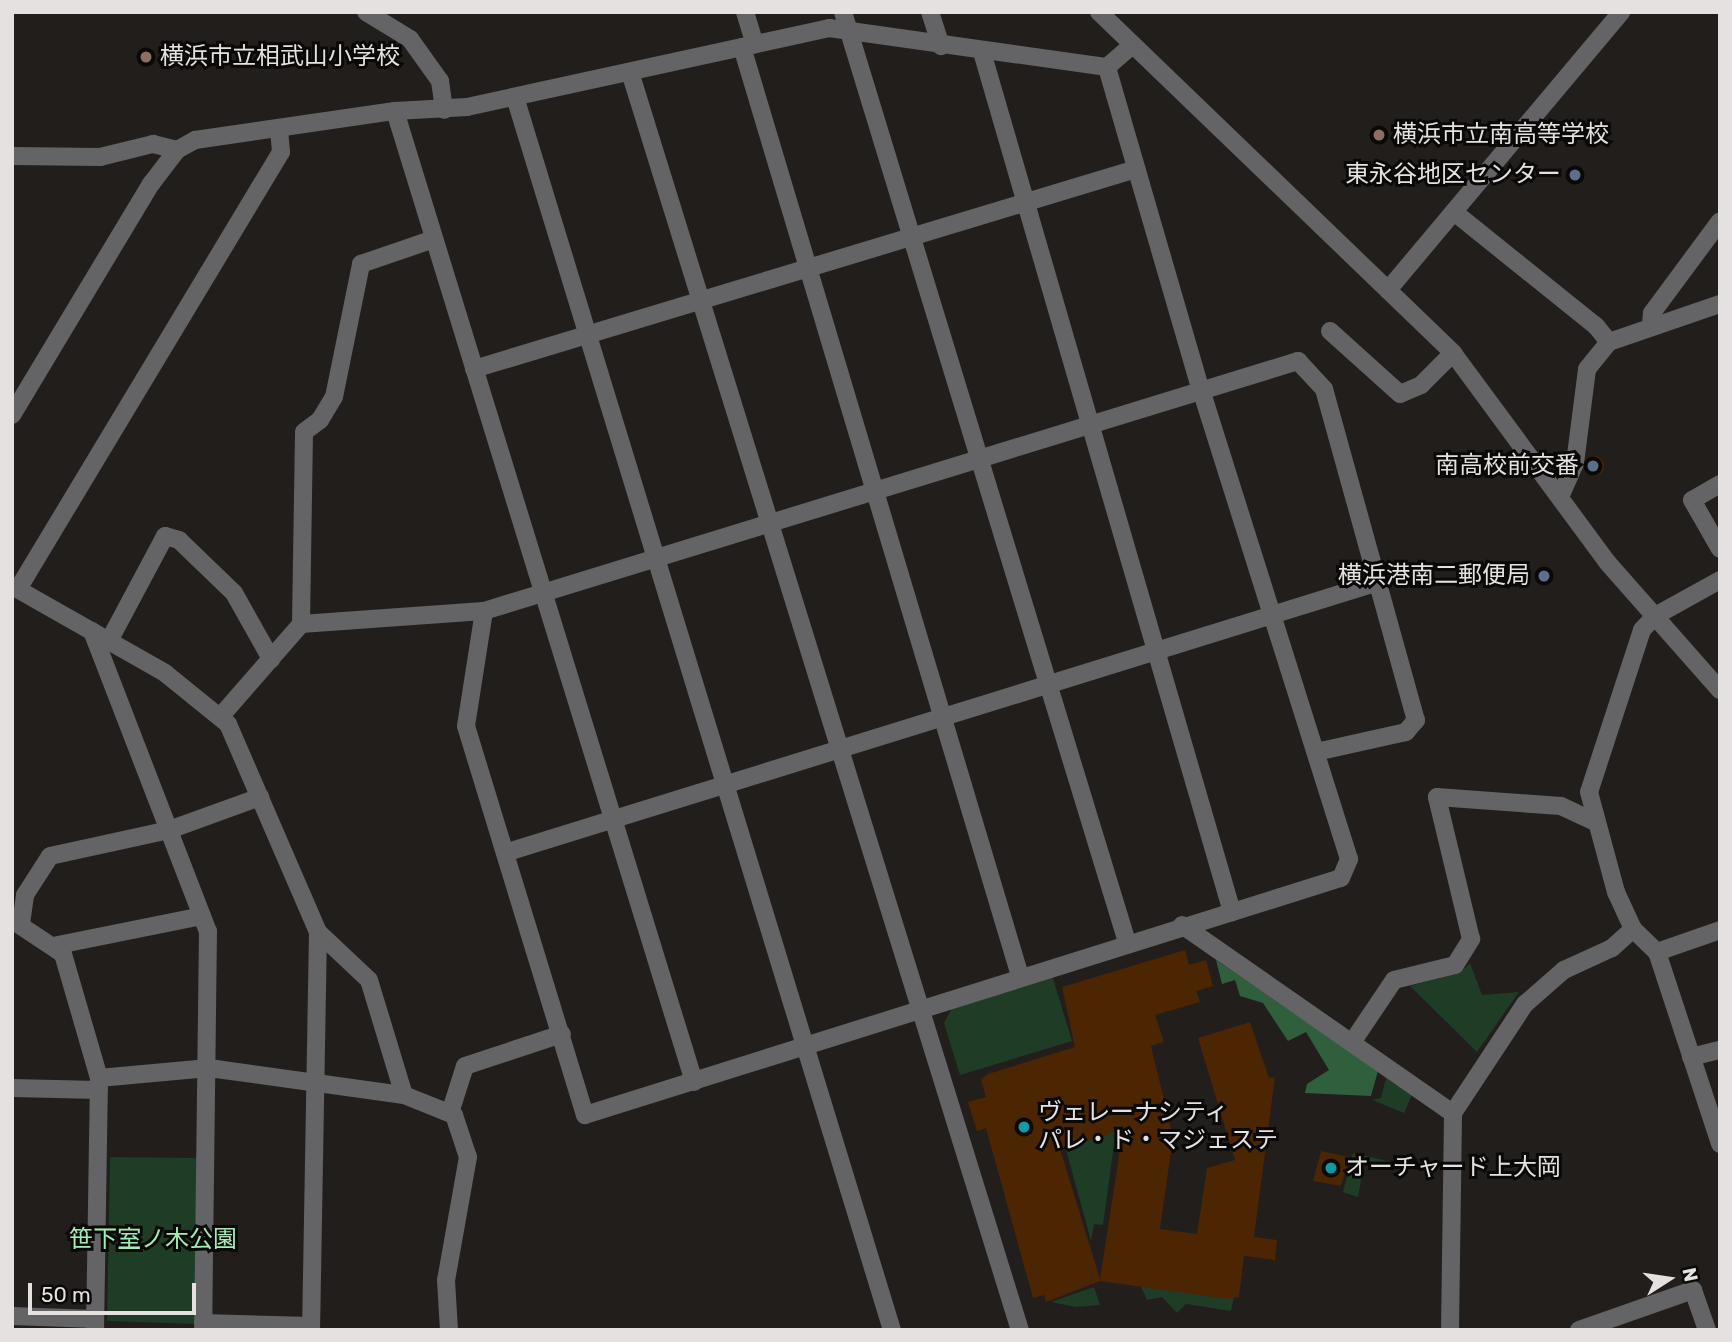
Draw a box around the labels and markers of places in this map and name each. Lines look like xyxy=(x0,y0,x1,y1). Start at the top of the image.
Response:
place label: 横浜市立相武山小学校 xyxy=(160,43,400,71)
marker: 横浜市立相武山小学校 xyxy=(138,49,154,65)
place label: 横浜市立南高等学校 xyxy=(1393,121,1609,149)
marker: 横浜市立南高等学校 xyxy=(1371,127,1387,143)
place label: 東永谷地区センター xyxy=(1345,161,1561,189)
marker: 東永谷地区センター xyxy=(1567,167,1583,183)
place label: 南高校前交番 xyxy=(1435,452,1579,480)
marker: 南高校前交番 xyxy=(1585,458,1601,474)
place label: 横浜港南二郵便局 xyxy=(1338,562,1530,590)
marker: 横浜港南二郵便局 xyxy=(1536,568,1552,584)
place label: ヴェレーナシティ パレ・ド・マジェステ xyxy=(1038,1099,1278,1155)
marker: ヴェレーナシティ パレ・ド・マジェステ xyxy=(1016,1119,1032,1135)
place label: オーチャード上大岡 xyxy=(1345,1154,1561,1182)
marker: オーチャード上大岡 xyxy=(1323,1160,1339,1176)

